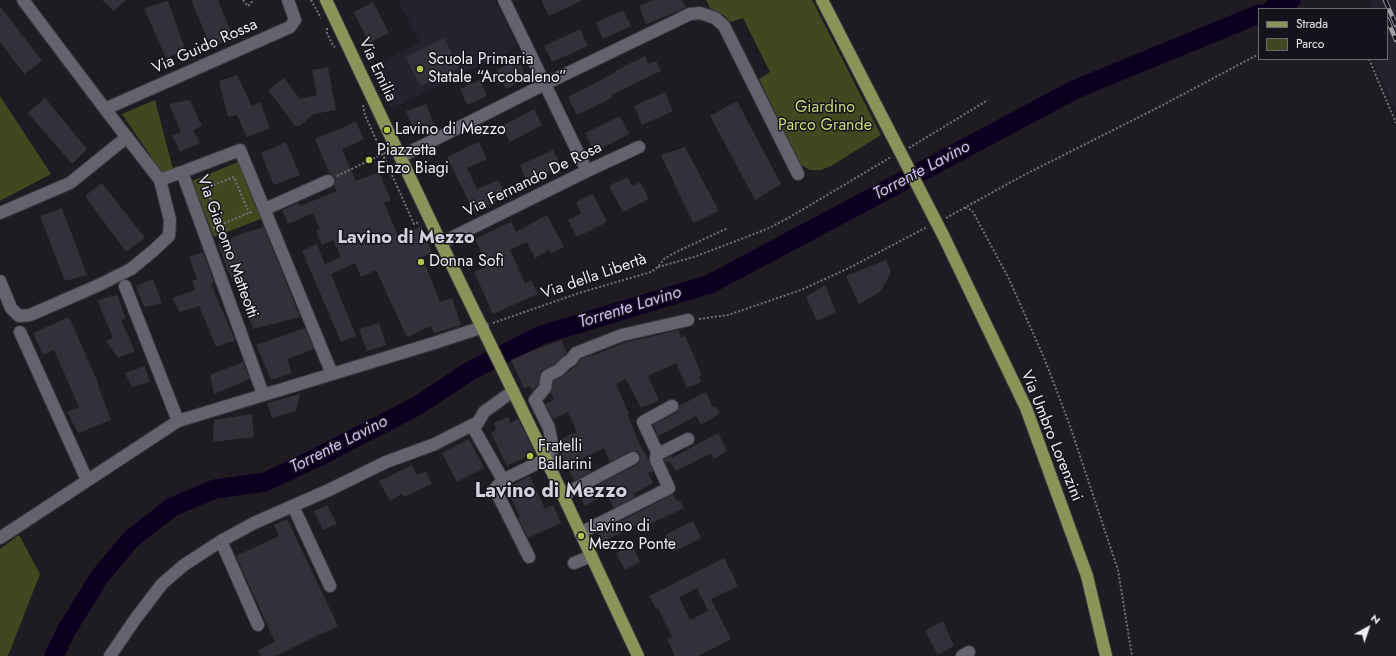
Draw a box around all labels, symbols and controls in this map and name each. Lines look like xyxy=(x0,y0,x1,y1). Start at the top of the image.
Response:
legend xyxy=(1258,8,1388,60)
street label: Via Guido Rossa xyxy=(149,15,261,79)
text: Strada xyxy=(1296,15,1328,33)
street label: Via Emilia xyxy=(354,35,400,105)
text: Parco xyxy=(1296,35,1324,53)
place label: Scuola Primaria Statale “Arcobaleno” xyxy=(428,50,567,88)
marker: Scuola Primaria Statale “Arcobaleno” xyxy=(415,64,425,74)
park label: Giardino Parco Grande xyxy=(778,98,872,136)
place label: Lavino di Mezzo xyxy=(395,120,506,140)
marker: Lavino di Mezzo xyxy=(382,125,392,135)
water label: Torrente Lavino xyxy=(870,137,974,205)
street label: Via Fernando De Rosa xyxy=(461,138,605,222)
place label: Piazzetta Enzo Biagi xyxy=(377,141,449,179)
marker: Piazzetta Enzo Biagi xyxy=(364,155,374,165)
street label: Via Giacomo Matteotti xyxy=(192,173,262,321)
district label: Lavino di Mezzo xyxy=(337,228,475,250)
street label: Via della Libertà xyxy=(539,250,649,304)
place label: Donna Sofì xyxy=(429,252,504,272)
marker: Donna Sofì xyxy=(416,257,426,267)
water label: Torrente Lavino xyxy=(576,283,684,333)
street label: Via Umbro Lorenzini xyxy=(1016,368,1086,504)
water label: Torrente Lavino xyxy=(287,412,391,478)
place label: Fratelli Ballarini xyxy=(538,437,592,475)
marker: Fratelli Ballarini xyxy=(525,451,535,461)
district label: Lavino di Mezzo xyxy=(475,480,627,504)
place label: Lavino di Mezzo Ponte xyxy=(589,517,676,555)
marker: Lavino di Mezzo Ponte xyxy=(576,531,586,541)
north arrow xyxy=(1348,608,1388,648)
text: N xyxy=(1367,610,1384,628)

